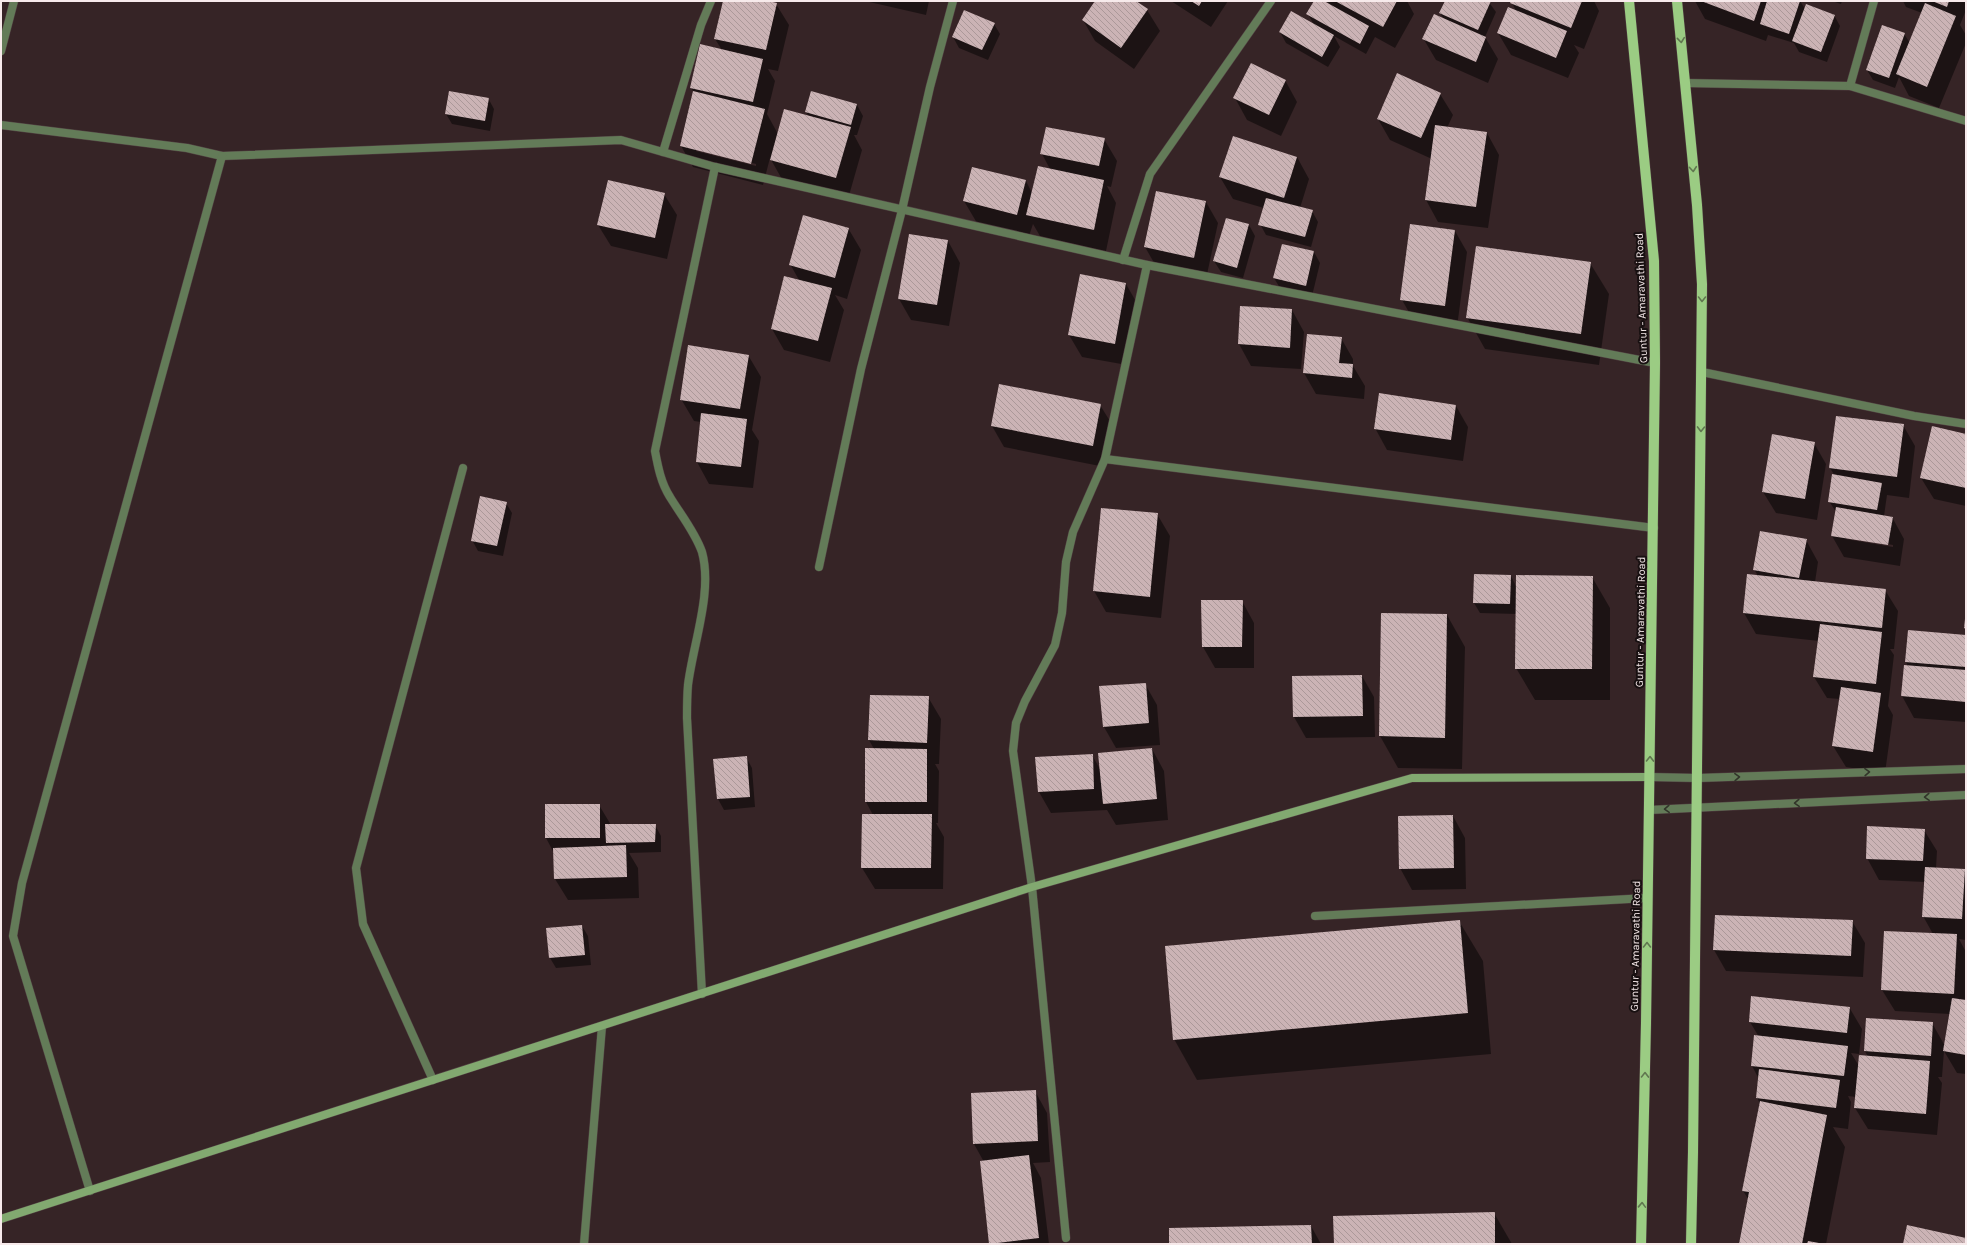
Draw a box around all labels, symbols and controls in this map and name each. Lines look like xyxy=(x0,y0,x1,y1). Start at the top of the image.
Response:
one-way arrow xyxy=(1676,37,1685,43)
one-way arrow xyxy=(1689,166,1698,172)
street label: Guntur - Amaravathi Road xyxy=(1633,233,1650,363)
one-way arrow xyxy=(1698,296,1706,302)
one-way arrow xyxy=(1697,426,1706,432)
street label: Guntur - Amaravathi Road xyxy=(1633,557,1648,687)
one-way arrow xyxy=(1646,756,1654,762)
one-way arrow xyxy=(1864,768,1870,777)
one-way arrow xyxy=(1734,772,1740,781)
one-way arrow xyxy=(1924,793,1930,801)
one-way arrow xyxy=(1794,799,1800,807)
one-way arrow xyxy=(1664,805,1670,813)
street label: Guntur - Amaravathi Road xyxy=(1628,881,1643,1011)
one-way arrow xyxy=(1643,942,1651,948)
one-way arrow xyxy=(1641,1072,1649,1078)
one-way arrow xyxy=(1638,1202,1646,1208)

